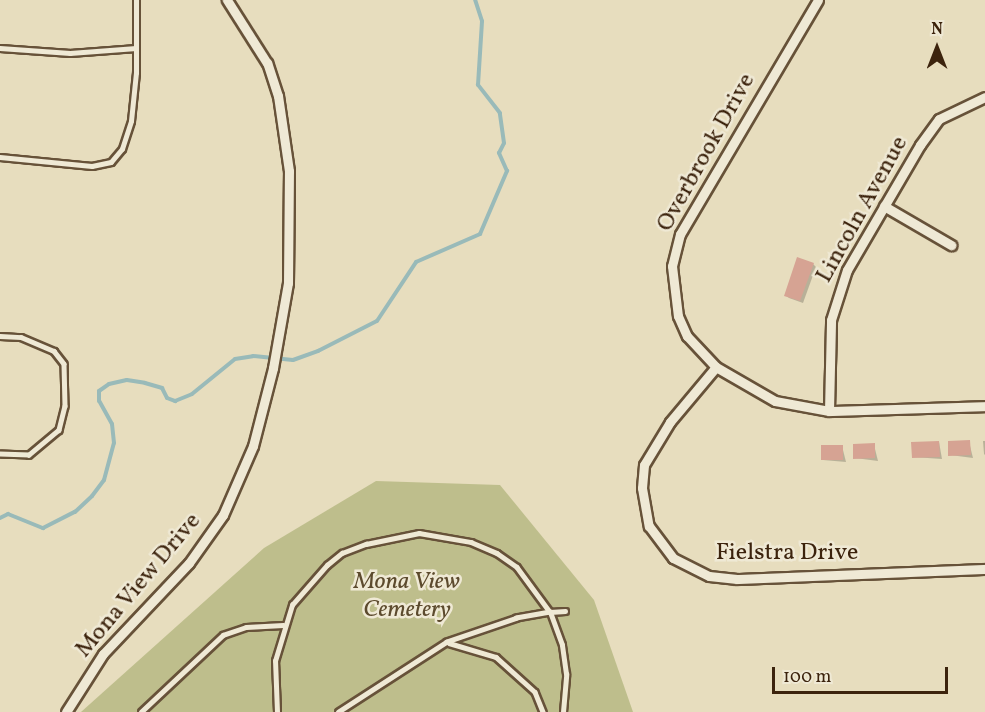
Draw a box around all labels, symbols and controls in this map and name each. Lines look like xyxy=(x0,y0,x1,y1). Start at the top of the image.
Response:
north arrow xyxy=(907,18,967,78)
text: N xyxy=(931,19,943,41)
street label: Overbrook Drive xyxy=(652,69,762,237)
street label: Lincoln Avenue xyxy=(811,132,915,288)
street label: Mona View Drive xyxy=(70,507,208,665)
street label: Fielstra Drive xyxy=(716,540,858,568)
park label: Mona View Cemetery xyxy=(354,569,460,625)
scale bar xyxy=(775,655,950,693)
text: 100 m xyxy=(783,665,832,690)

